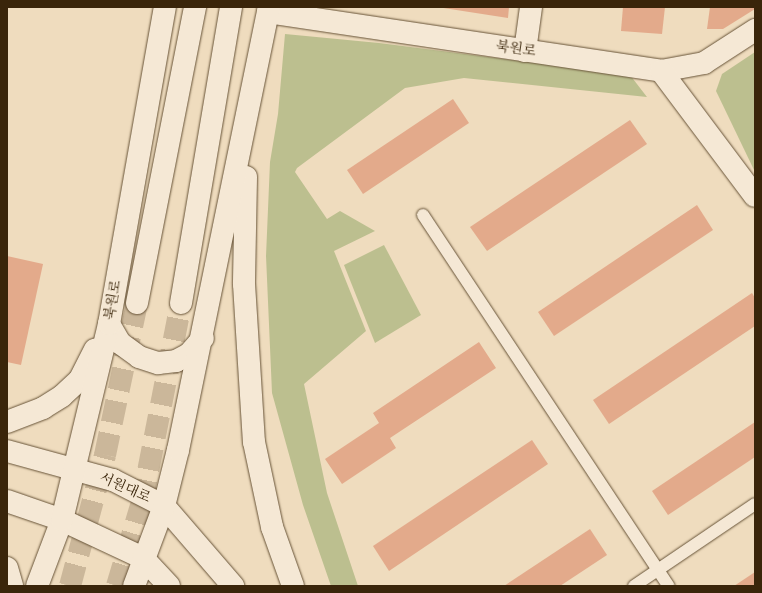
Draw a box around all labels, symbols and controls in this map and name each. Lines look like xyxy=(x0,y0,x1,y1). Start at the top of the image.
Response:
street label: 북원로 xyxy=(495,38,537,60)
street label: 북원로 xyxy=(101,279,125,321)
street label: 서원대로 xyxy=(97,469,153,507)

